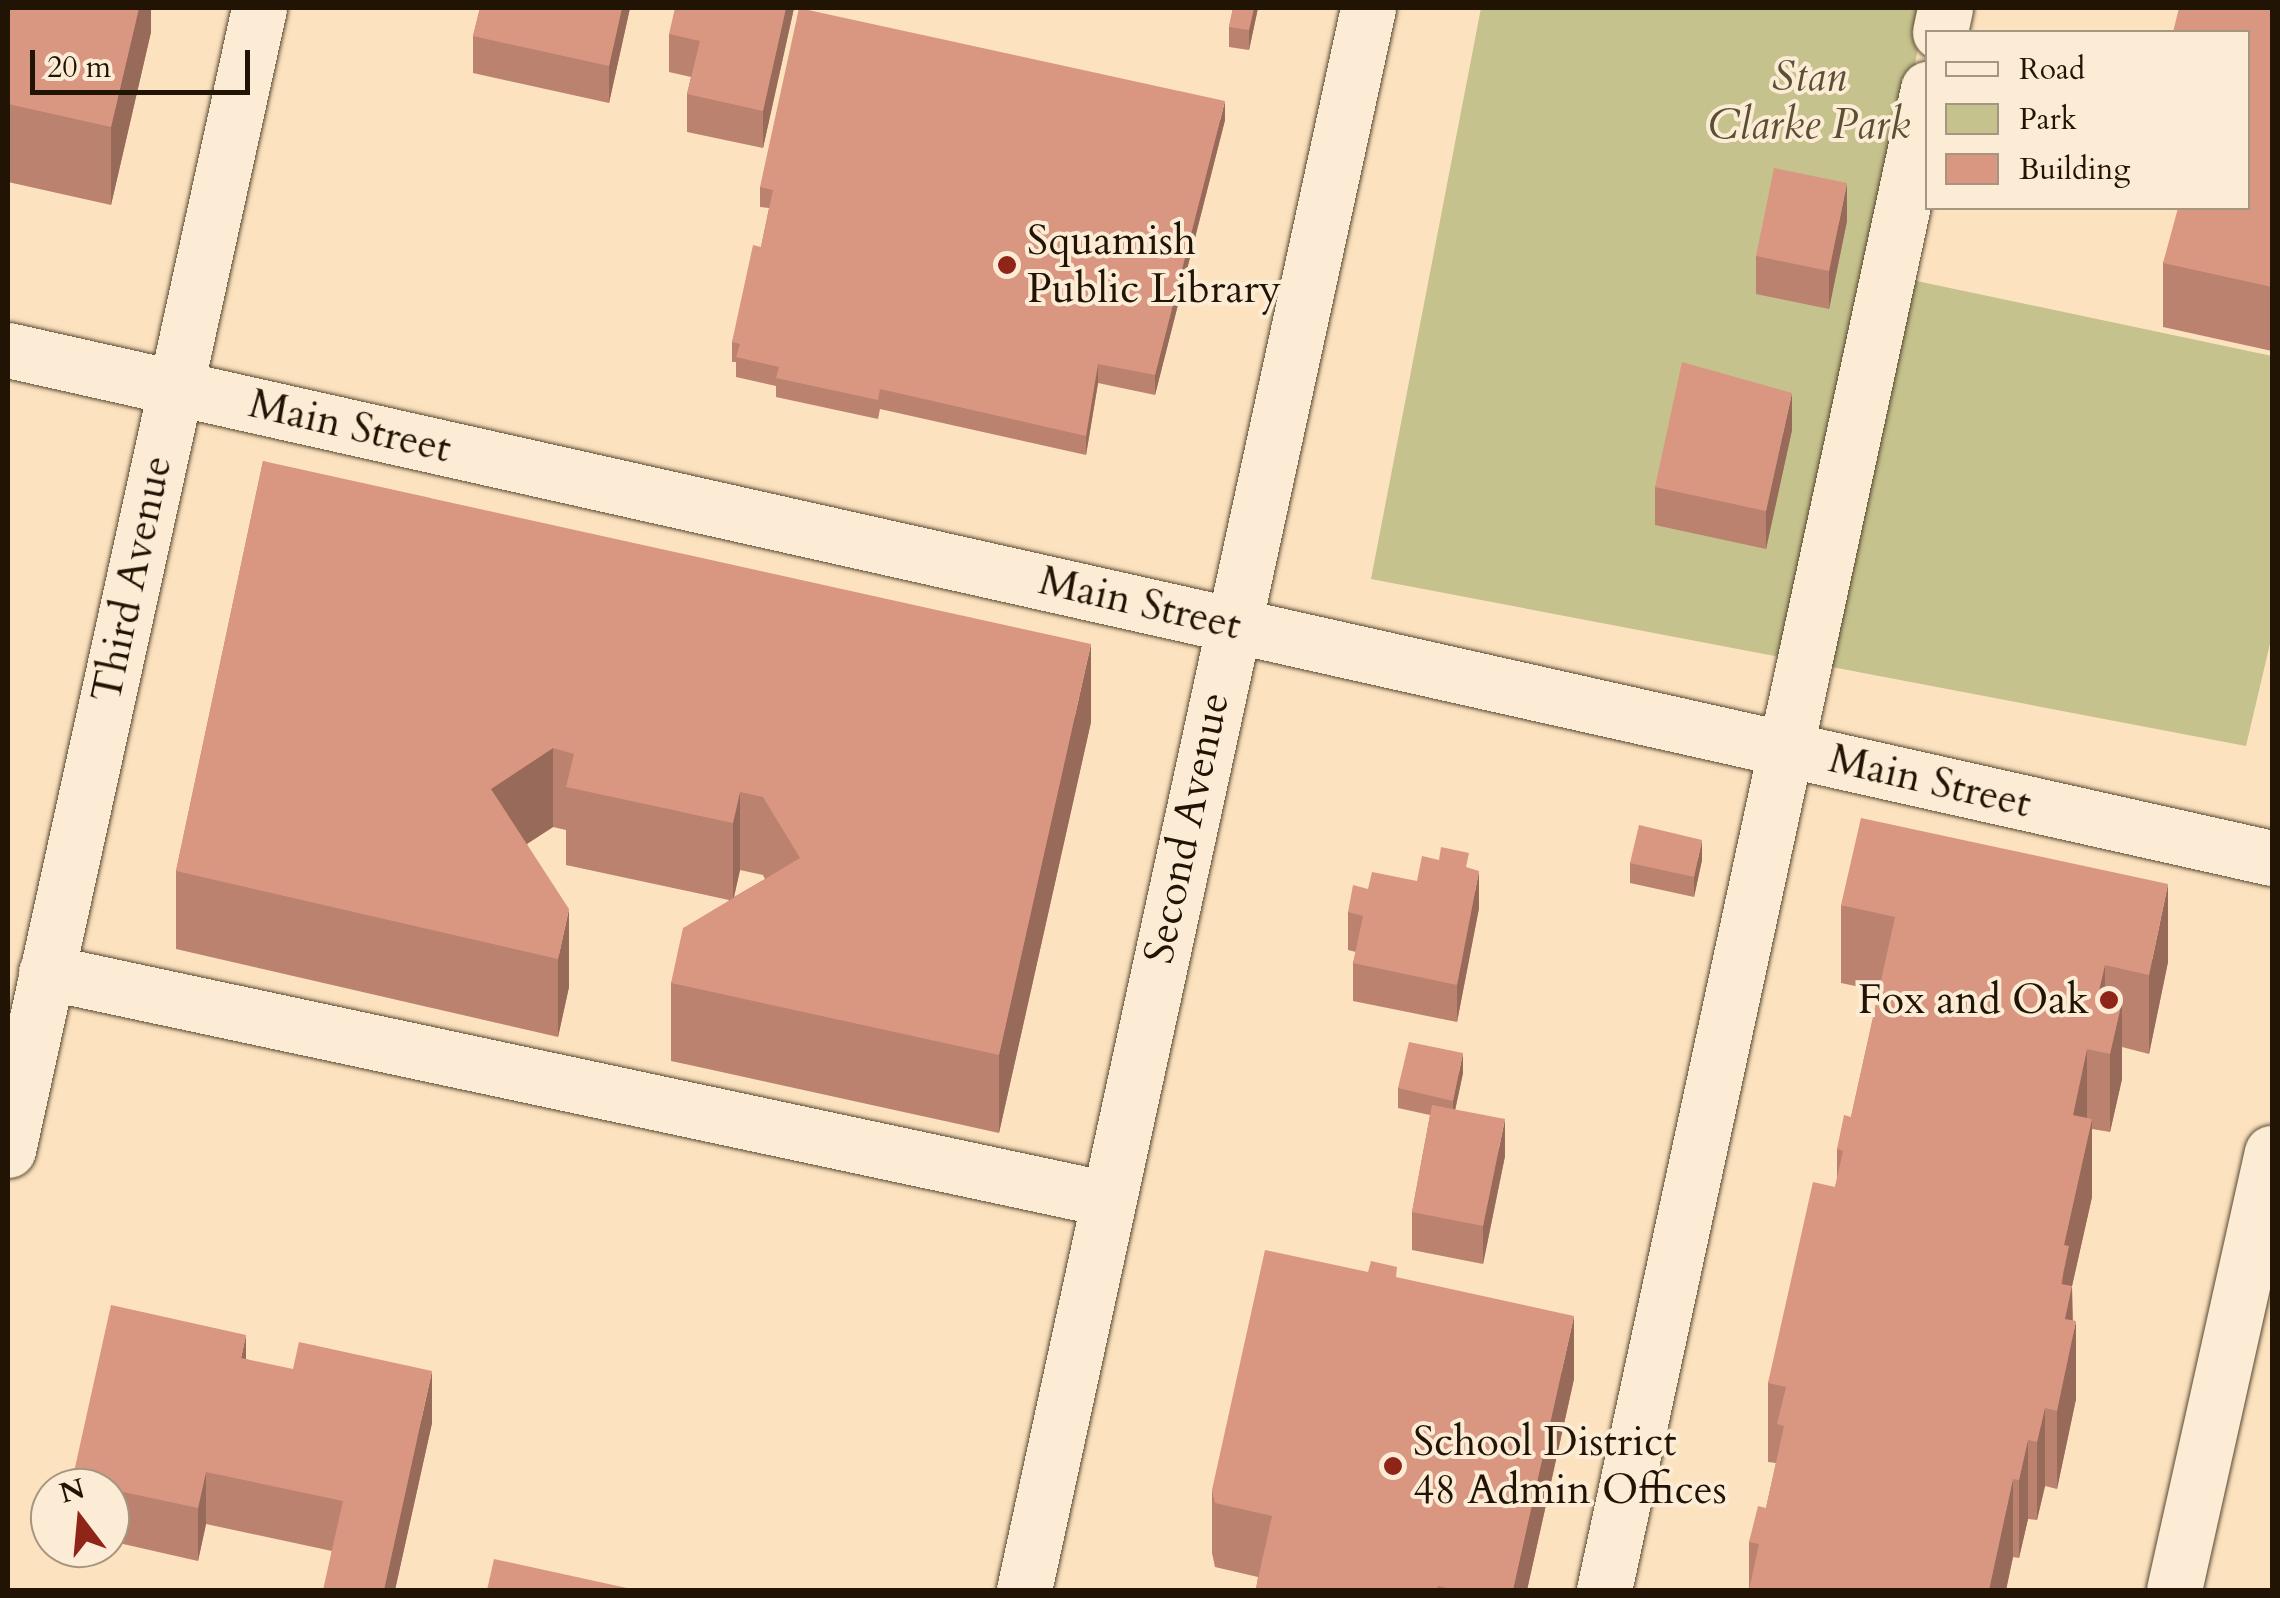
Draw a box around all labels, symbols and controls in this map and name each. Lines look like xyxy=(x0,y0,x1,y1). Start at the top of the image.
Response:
scale bar xyxy=(35,30,255,92)
legend xyxy=(1925,30,2250,210)
text: 20 m xyxy=(47,47,111,88)
text: Road xyxy=(2019,49,2085,90)
park label: Stan Clarke Park xyxy=(1708,52,1910,150)
text: Park xyxy=(2019,99,2077,140)
text: Building xyxy=(2019,149,2130,190)
place label: Squamish Public Library xyxy=(1027,216,1281,314)
marker: Squamish Public Library xyxy=(996,254,1018,276)
street label: Main Street xyxy=(244,378,456,474)
street label: Third Avenue xyxy=(81,451,183,707)
street label: Main Street xyxy=(1034,555,1246,651)
street label: Second Avenue xyxy=(1134,688,1240,968)
street label: Main Street xyxy=(1824,733,2036,829)
place label: Fox and Oak xyxy=(1858,975,2089,1025)
marker: Fox and Oak xyxy=(2098,989,2120,1011)
place label: School District 48 Admin Offices xyxy=(1413,1417,1727,1515)
marker: School District 48 Admin Offices xyxy=(1382,1455,1404,1477)
north arrow xyxy=(30,1468,130,1568)
text: N xyxy=(55,1469,89,1513)

